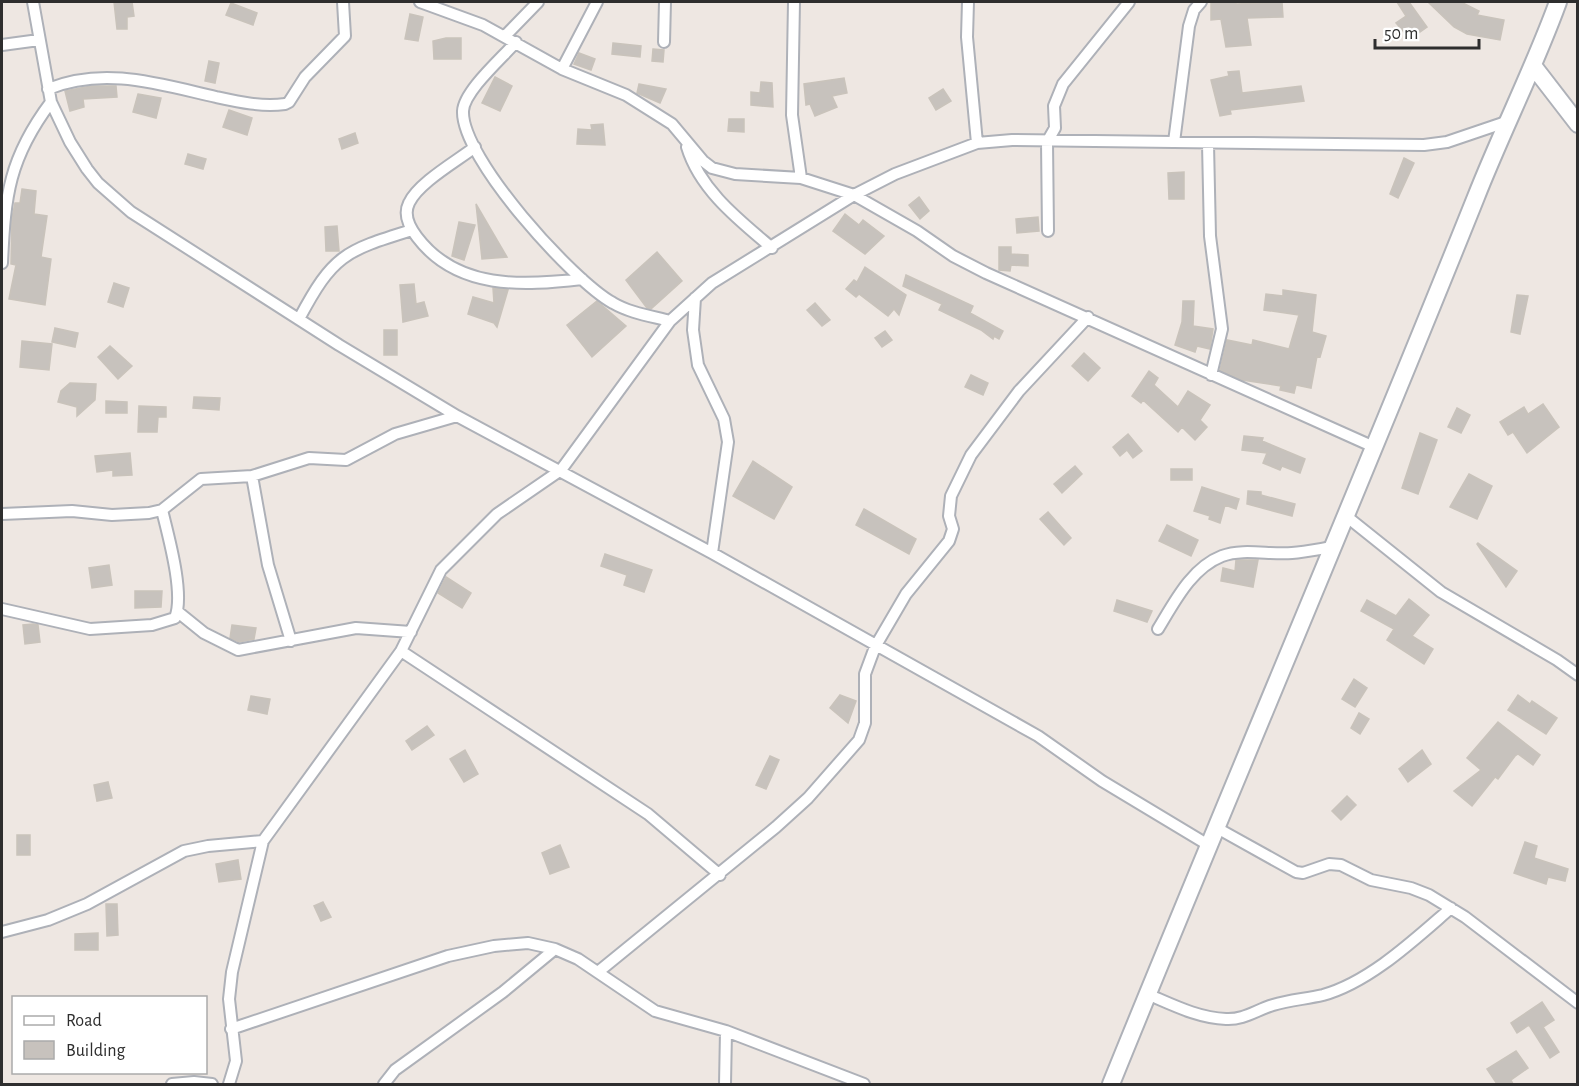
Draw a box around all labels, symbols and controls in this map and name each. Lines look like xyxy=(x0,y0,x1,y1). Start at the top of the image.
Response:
scale bar xyxy=(1375,12,1478,50)
text: 50 m xyxy=(1384,25,1418,43)
legend xyxy=(12,996,207,1074)
text: Road xyxy=(66,1012,102,1030)
text: Building xyxy=(66,1042,126,1060)

